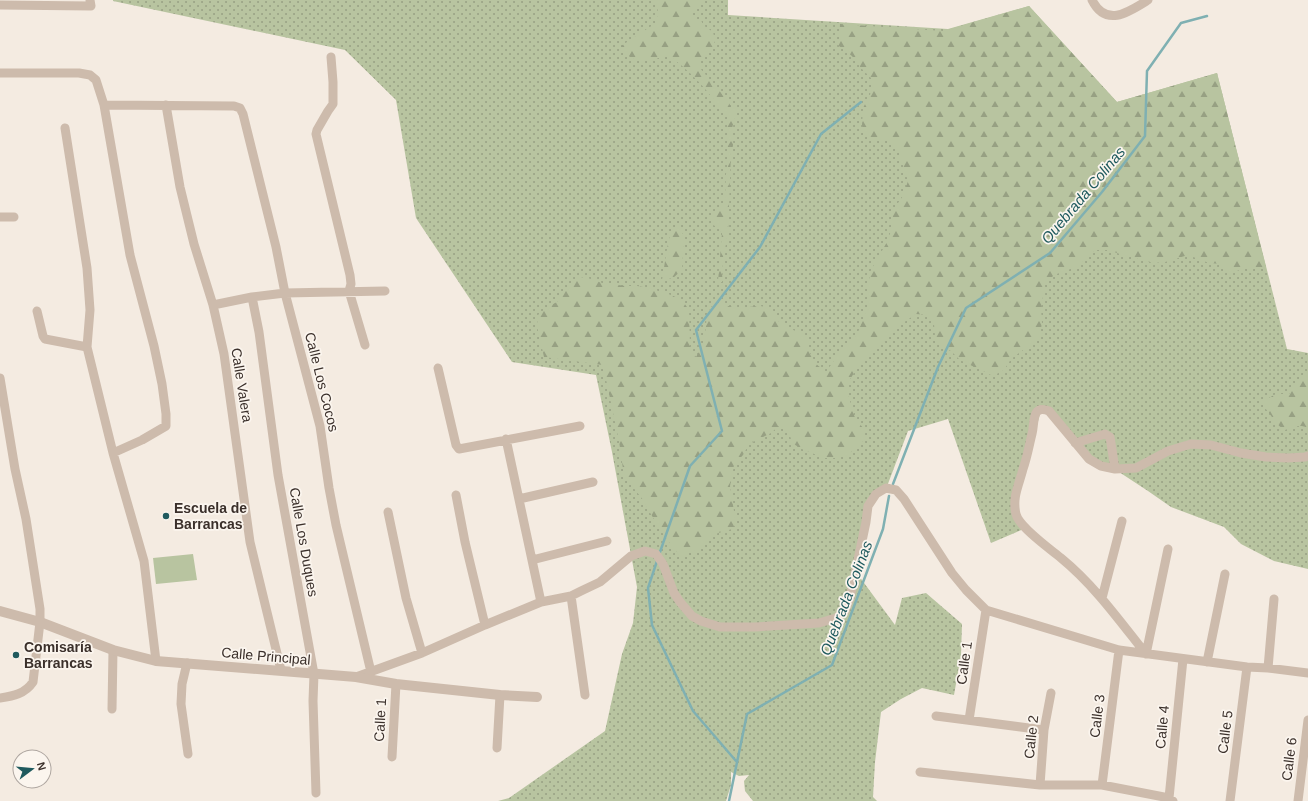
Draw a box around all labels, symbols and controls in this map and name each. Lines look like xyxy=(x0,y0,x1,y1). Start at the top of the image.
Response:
water label: Quebrada Colinas xyxy=(1038,143,1129,247)
street label: Calle Los Cocos xyxy=(302,331,342,433)
street label: Calle Valera xyxy=(228,347,256,424)
street label: Calle Los Duques xyxy=(287,486,321,598)
place label: Escuela de Barrancas xyxy=(174,500,247,532)
marker: Escuela de Barrancas xyxy=(161,511,171,521)
water label: Quebrada Colinas xyxy=(816,538,876,657)
place label: Comisaría Barrancas xyxy=(24,639,93,671)
street label: Calle 1 xyxy=(953,640,975,686)
street label: Calle Principal xyxy=(221,644,311,668)
marker: Comisaría Barrancas xyxy=(11,650,21,660)
street label: Calle 3 xyxy=(1086,693,1108,739)
street label: Calle 1 xyxy=(371,698,389,742)
street label: Calle 4 xyxy=(1152,704,1172,749)
street label: Calle 5 xyxy=(1214,709,1236,755)
street label: Calle 2 xyxy=(1021,714,1041,760)
street label: Calle 6 xyxy=(1278,736,1300,782)
north arrow xyxy=(12,749,52,789)
text: N xyxy=(35,761,48,772)

